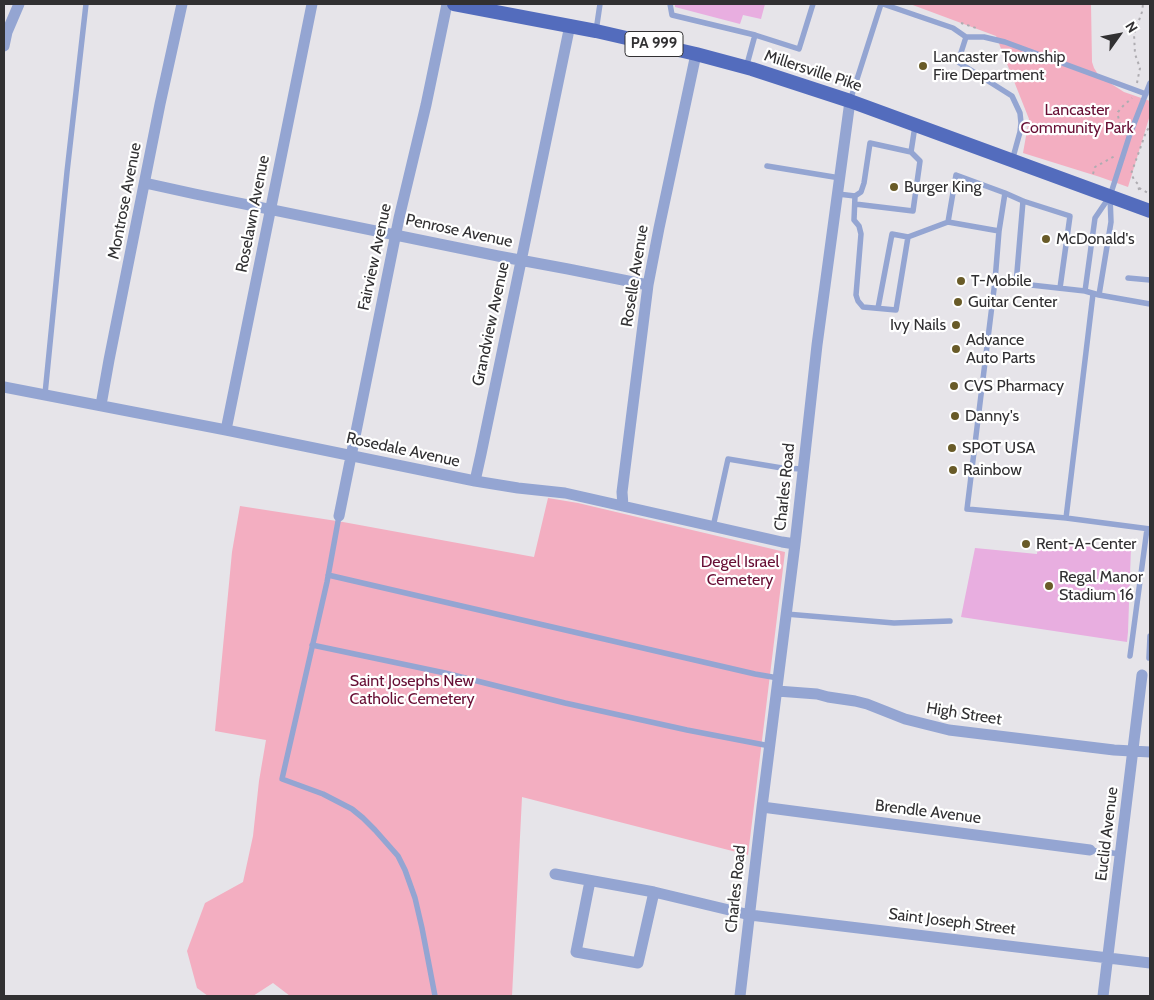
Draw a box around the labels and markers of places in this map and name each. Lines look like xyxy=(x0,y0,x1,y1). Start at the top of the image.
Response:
place label: Lancaster Township Fire Department xyxy=(933,47,1066,85)
marker: Lancaster Township Fire Department xyxy=(917,60,929,72)
place label: Burger King xyxy=(904,177,981,197)
marker: Burger King xyxy=(888,181,900,193)
place label: McDonald's xyxy=(1056,229,1135,249)
marker: McDonald's xyxy=(1040,233,1052,245)
place label: T-Mobile xyxy=(971,271,1031,291)
marker: T-Mobile xyxy=(955,275,967,287)
place label: Guitar Center xyxy=(968,292,1057,312)
marker: Guitar Center xyxy=(952,296,964,308)
place label: Ivy Nails xyxy=(890,315,946,335)
marker: Ivy Nails xyxy=(950,319,962,331)
place label: Advance Auto Parts xyxy=(966,330,1035,368)
marker: Advance Auto Parts xyxy=(950,343,962,355)
place label: CVS Pharmacy xyxy=(964,376,1064,396)
marker: CVS Pharmacy xyxy=(948,380,960,392)
place label: Danny's xyxy=(965,406,1019,426)
marker: Danny's xyxy=(949,410,961,422)
place label: SPOT USA xyxy=(962,438,1035,458)
marker: SPOT USA xyxy=(946,442,958,454)
place label: Rainbow xyxy=(963,460,1022,480)
marker: Rainbow xyxy=(947,464,959,476)
place label: Rent-A-Center xyxy=(1036,534,1136,554)
marker: Rent-A-Center xyxy=(1020,538,1032,550)
place label: Regal Manor Stadium 16 xyxy=(1059,567,1143,605)
marker: Regal Manor Stadium 16 xyxy=(1043,580,1055,592)

